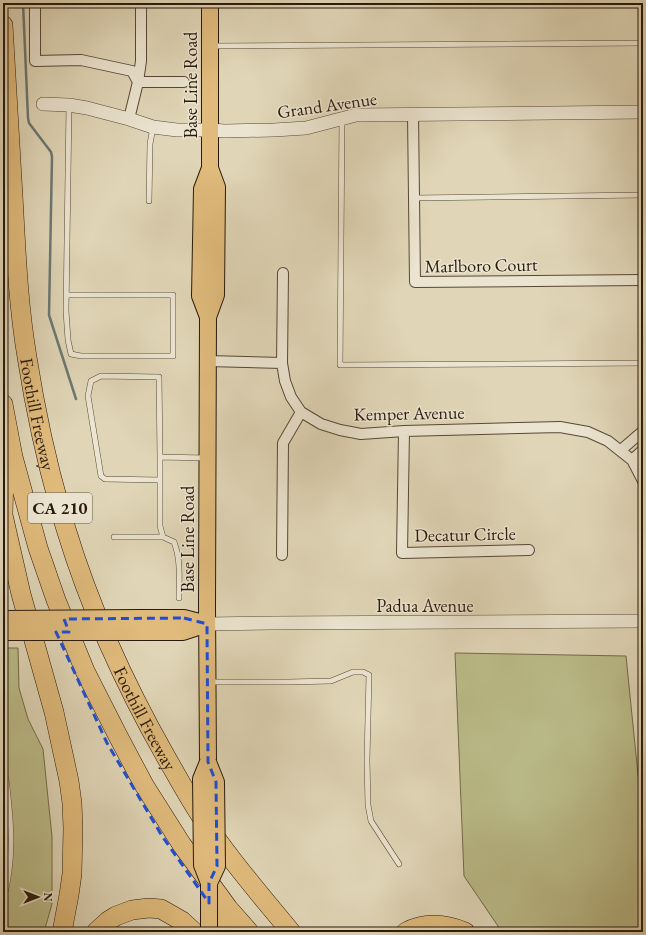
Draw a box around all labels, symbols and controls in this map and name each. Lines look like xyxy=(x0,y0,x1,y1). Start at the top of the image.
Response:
street label: Base Line Road xyxy=(179,31,202,138)
street label: Grand Avenue xyxy=(276,87,378,123)
street label: Marlboro Court xyxy=(424,253,538,277)
street label: Foothill Freeway xyxy=(16,356,61,473)
street label: Kemper Avenue xyxy=(353,401,465,425)
street label: Base Line Road xyxy=(176,485,199,592)
road number: CA 210 xyxy=(28,493,92,523)
street label: Decatur Circle xyxy=(414,522,516,546)
street label: Padua Avenue xyxy=(376,594,474,617)
street label: Foothill Freeway xyxy=(109,662,183,774)
north arrow xyxy=(18,877,58,917)
text: N xyxy=(41,893,55,902)

